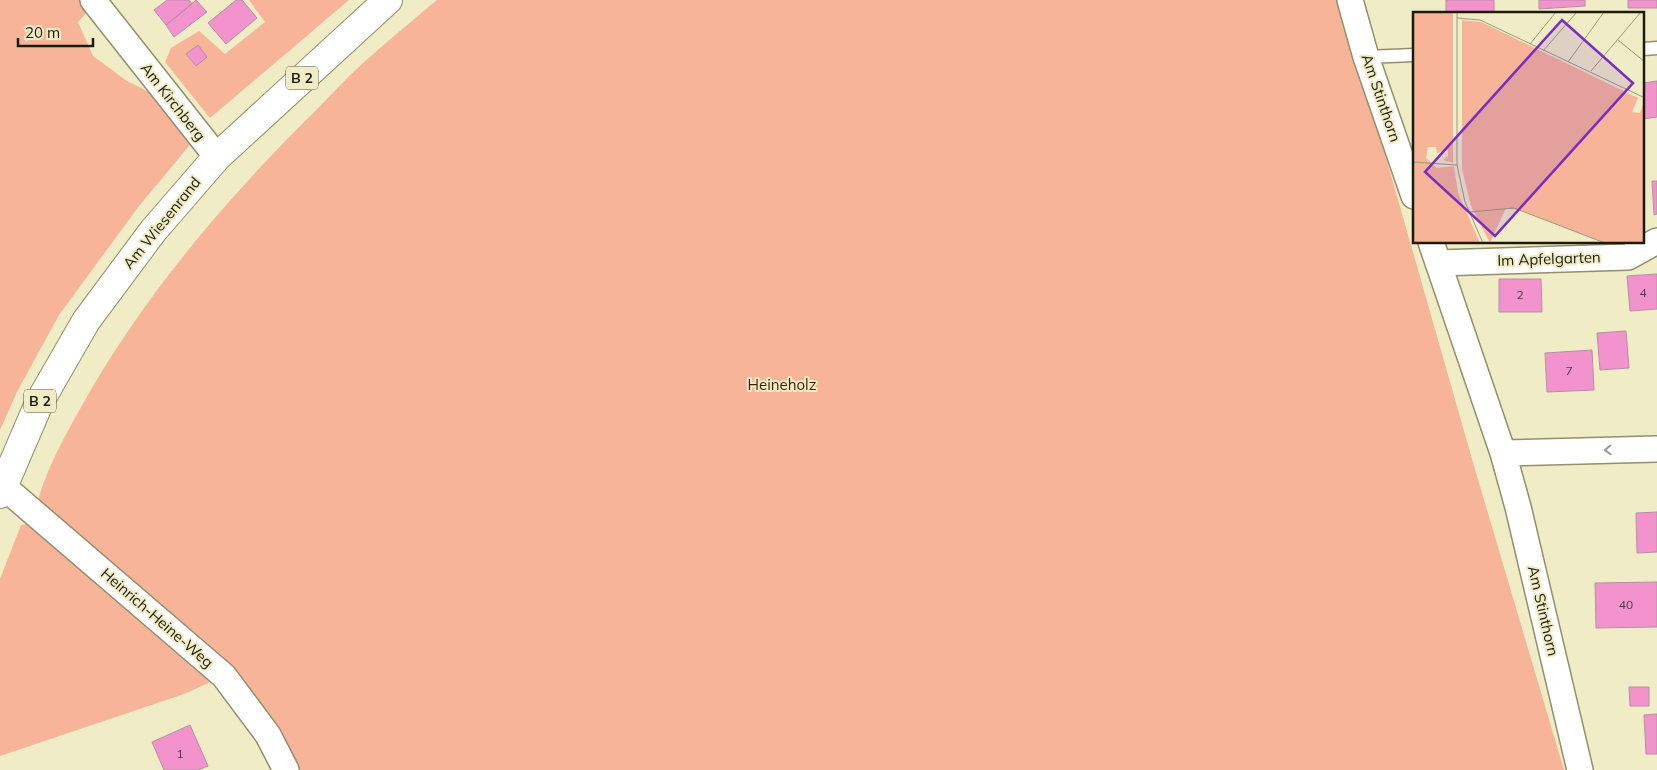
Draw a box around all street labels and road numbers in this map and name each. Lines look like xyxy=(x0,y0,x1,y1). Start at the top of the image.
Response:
street label: Am Stinthorn xyxy=(1358,51,1405,144)
street label: Am Kirchberg xyxy=(137,59,210,145)
road number: B 2 xyxy=(286,66,318,90)
street label: Am Wiesenrand xyxy=(119,173,205,273)
street label: Im Apfelgarten xyxy=(1497,247,1601,270)
road number: B 2 xyxy=(24,390,56,412)
street label: Heinrich-Heine-Weg xyxy=(97,564,217,672)
street label: Am Stinthorn xyxy=(1524,564,1563,658)

